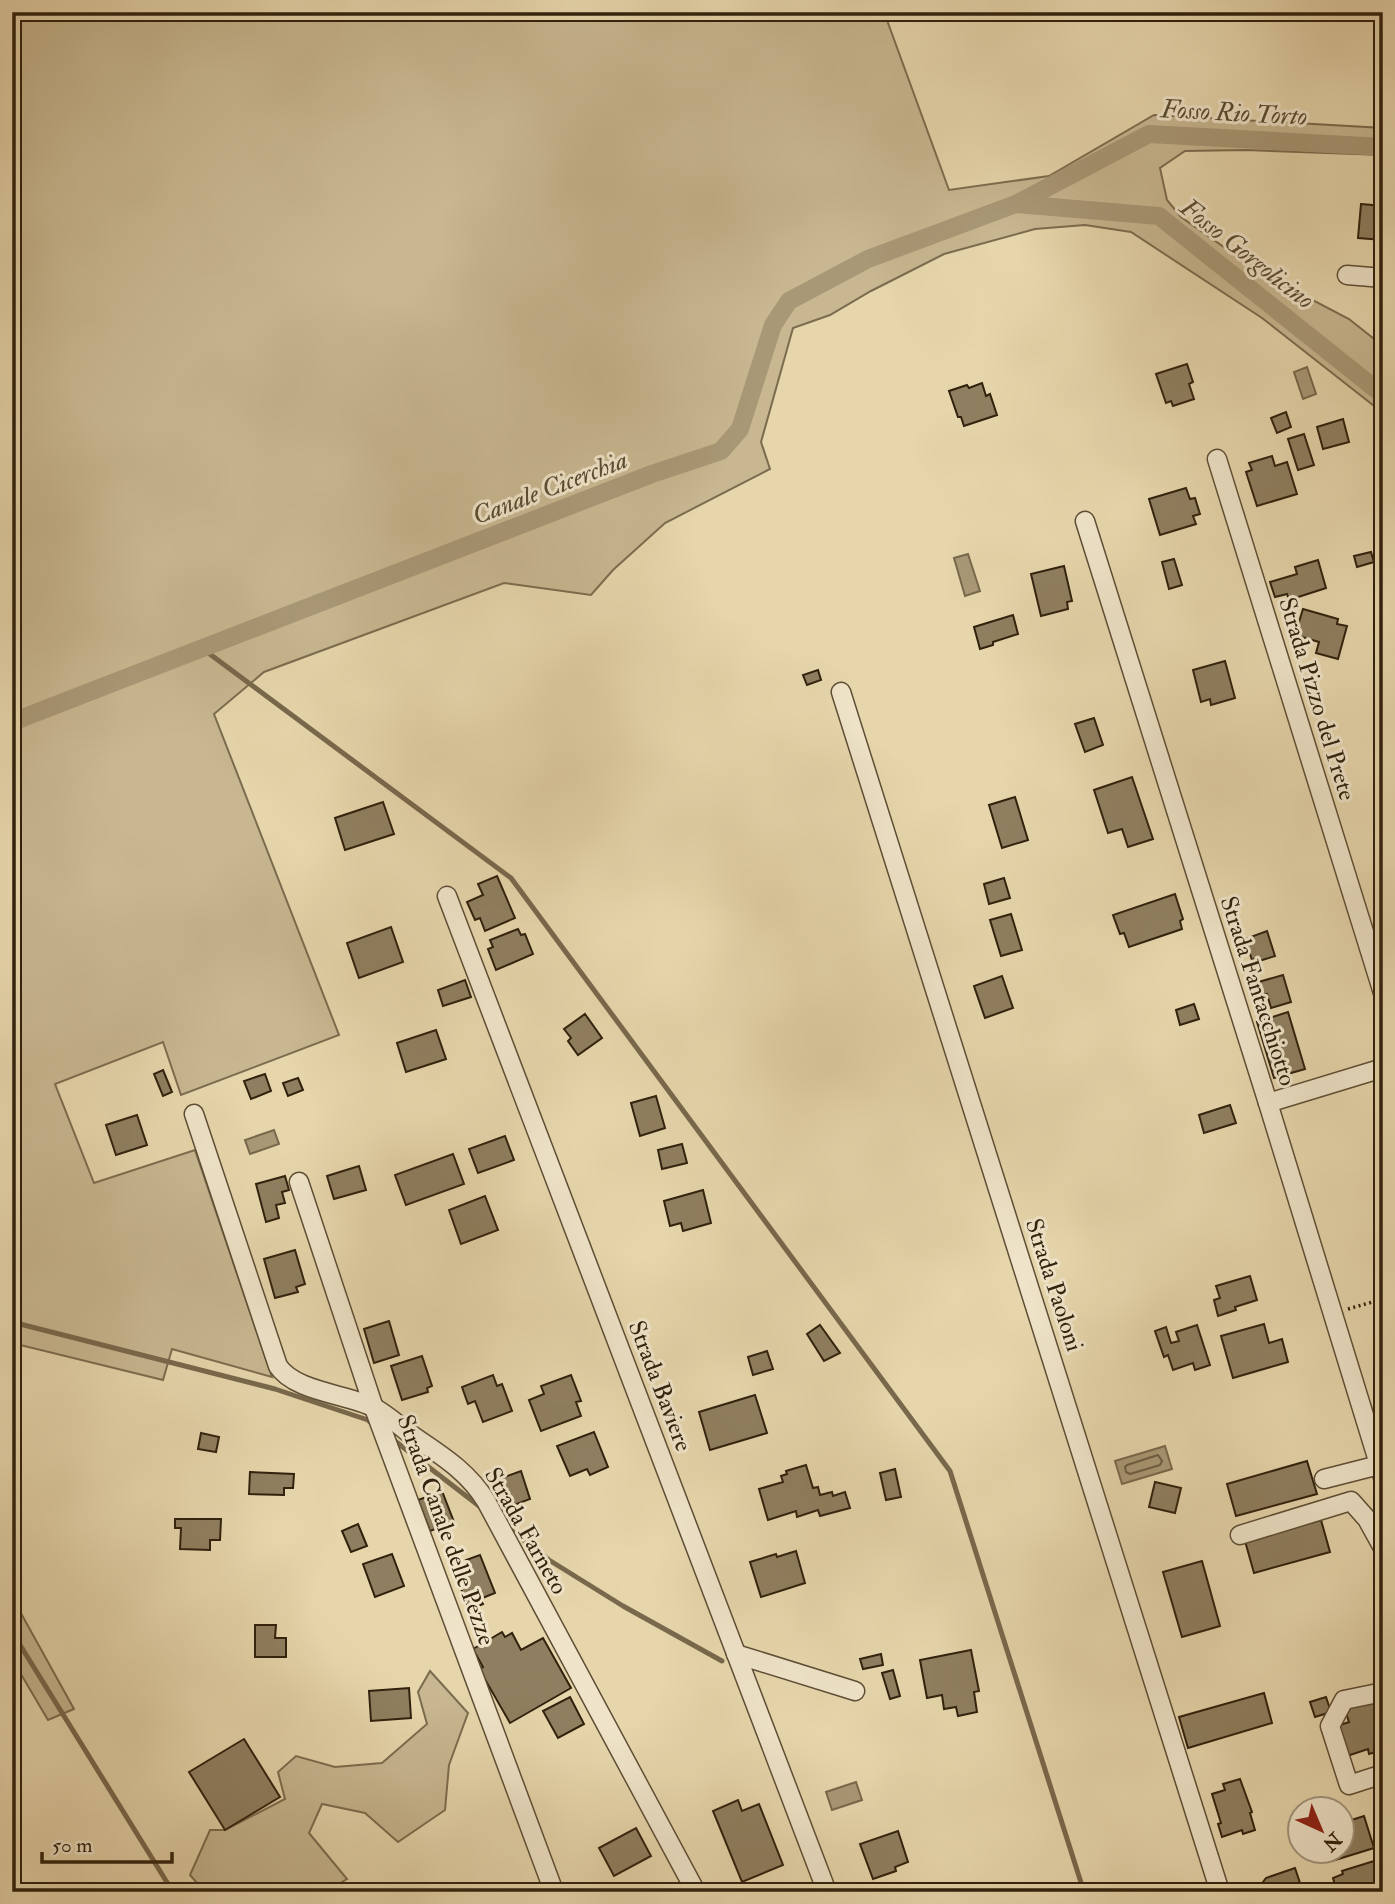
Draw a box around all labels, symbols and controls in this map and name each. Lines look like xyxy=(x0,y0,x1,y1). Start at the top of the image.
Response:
water label: Fosso Rio Torto xyxy=(1158,93,1308,133)
water label: Fosso Gorgolicino xyxy=(1172,190,1320,316)
water label: Canale Cicerchia xyxy=(468,444,632,532)
street label: Strada Pizzo del Prete xyxy=(1271,594,1363,804)
street label: Strada Fantacchiotto xyxy=(1213,892,1303,1090)
street label: Strada Paoloni xyxy=(1018,1215,1090,1355)
street label: Strada Baviere xyxy=(621,1316,699,1456)
street label: Strada Canale delle Pezze xyxy=(390,1410,502,1650)
street label: Strada Farneto xyxy=(477,1462,575,1600)
north arrow xyxy=(1286,1796,1356,1866)
scale bar xyxy=(42,1820,172,1864)
text: N xyxy=(1317,1826,1347,1857)
text: 50 m xyxy=(52,1832,93,1859)

